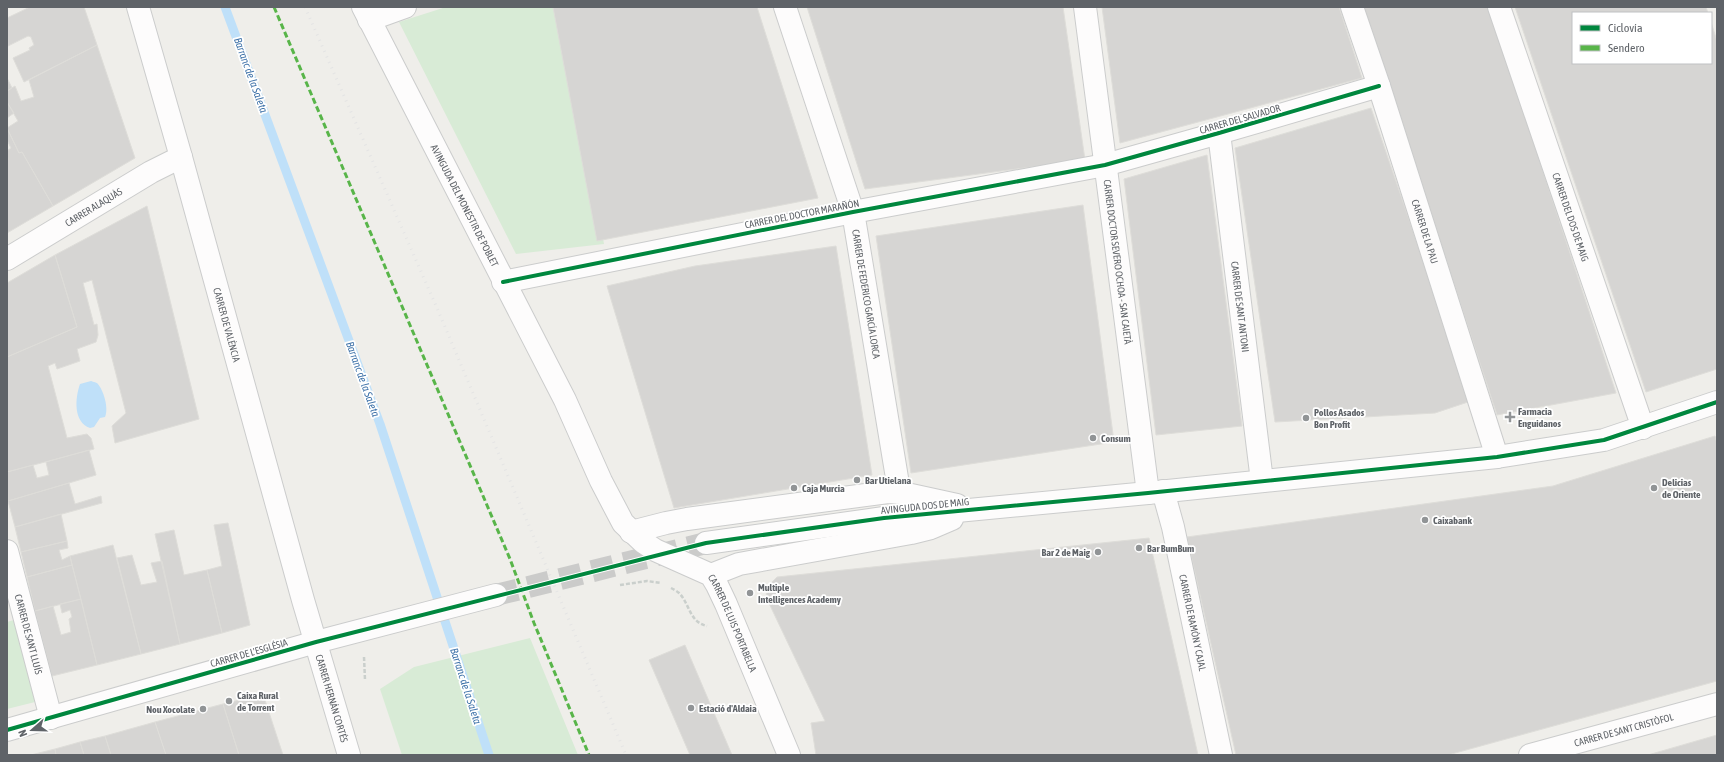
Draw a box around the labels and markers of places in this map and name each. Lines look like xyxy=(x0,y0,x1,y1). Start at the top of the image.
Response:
place label: Farmacia Enguidanos xyxy=(1518,406,1561,429)
place label: Pollos Asados Bon Profit xyxy=(1314,407,1365,430)
marker: Farmacia Enguidanos xyxy=(1505,412,1515,422)
marker: Pollos Asados Bon Profit xyxy=(1301,413,1311,423)
marker: Consum xyxy=(1088,433,1098,443)
place label: Consum xyxy=(1101,433,1131,444)
marker: Bar Utielana xyxy=(852,475,862,485)
place label: Bar Utielana xyxy=(865,475,911,486)
place label: Delicias de Oriente xyxy=(1662,477,1701,500)
marker: Caja Murcia xyxy=(789,483,799,493)
place label: Caja Murcia xyxy=(802,483,845,494)
marker: Delicias de Oriente xyxy=(1649,483,1659,493)
marker: Caixabank xyxy=(1420,515,1430,525)
place label: Caixabank xyxy=(1433,515,1472,526)
marker: Bar BumBum xyxy=(1134,543,1144,553)
place label: Bar BumBum xyxy=(1147,543,1194,554)
place label: Bar 2 de Maig xyxy=(1042,547,1091,558)
marker: Bar 2 de Maig xyxy=(1093,547,1103,557)
place label: Multiple Intelligences Academy xyxy=(758,582,842,605)
marker: Multiple Intelligences Academy xyxy=(745,588,755,598)
place label: Caixa Rural de Torrent xyxy=(237,690,279,713)
marker: Caixa Rural de Torrent xyxy=(224,696,234,706)
marker: Estació d'Aldaia xyxy=(686,703,696,713)
place label: Estació d'Aldaia xyxy=(699,703,757,714)
place label: Nou Xocolate xyxy=(146,704,195,715)
marker: Nou Xocolate xyxy=(198,704,208,714)

